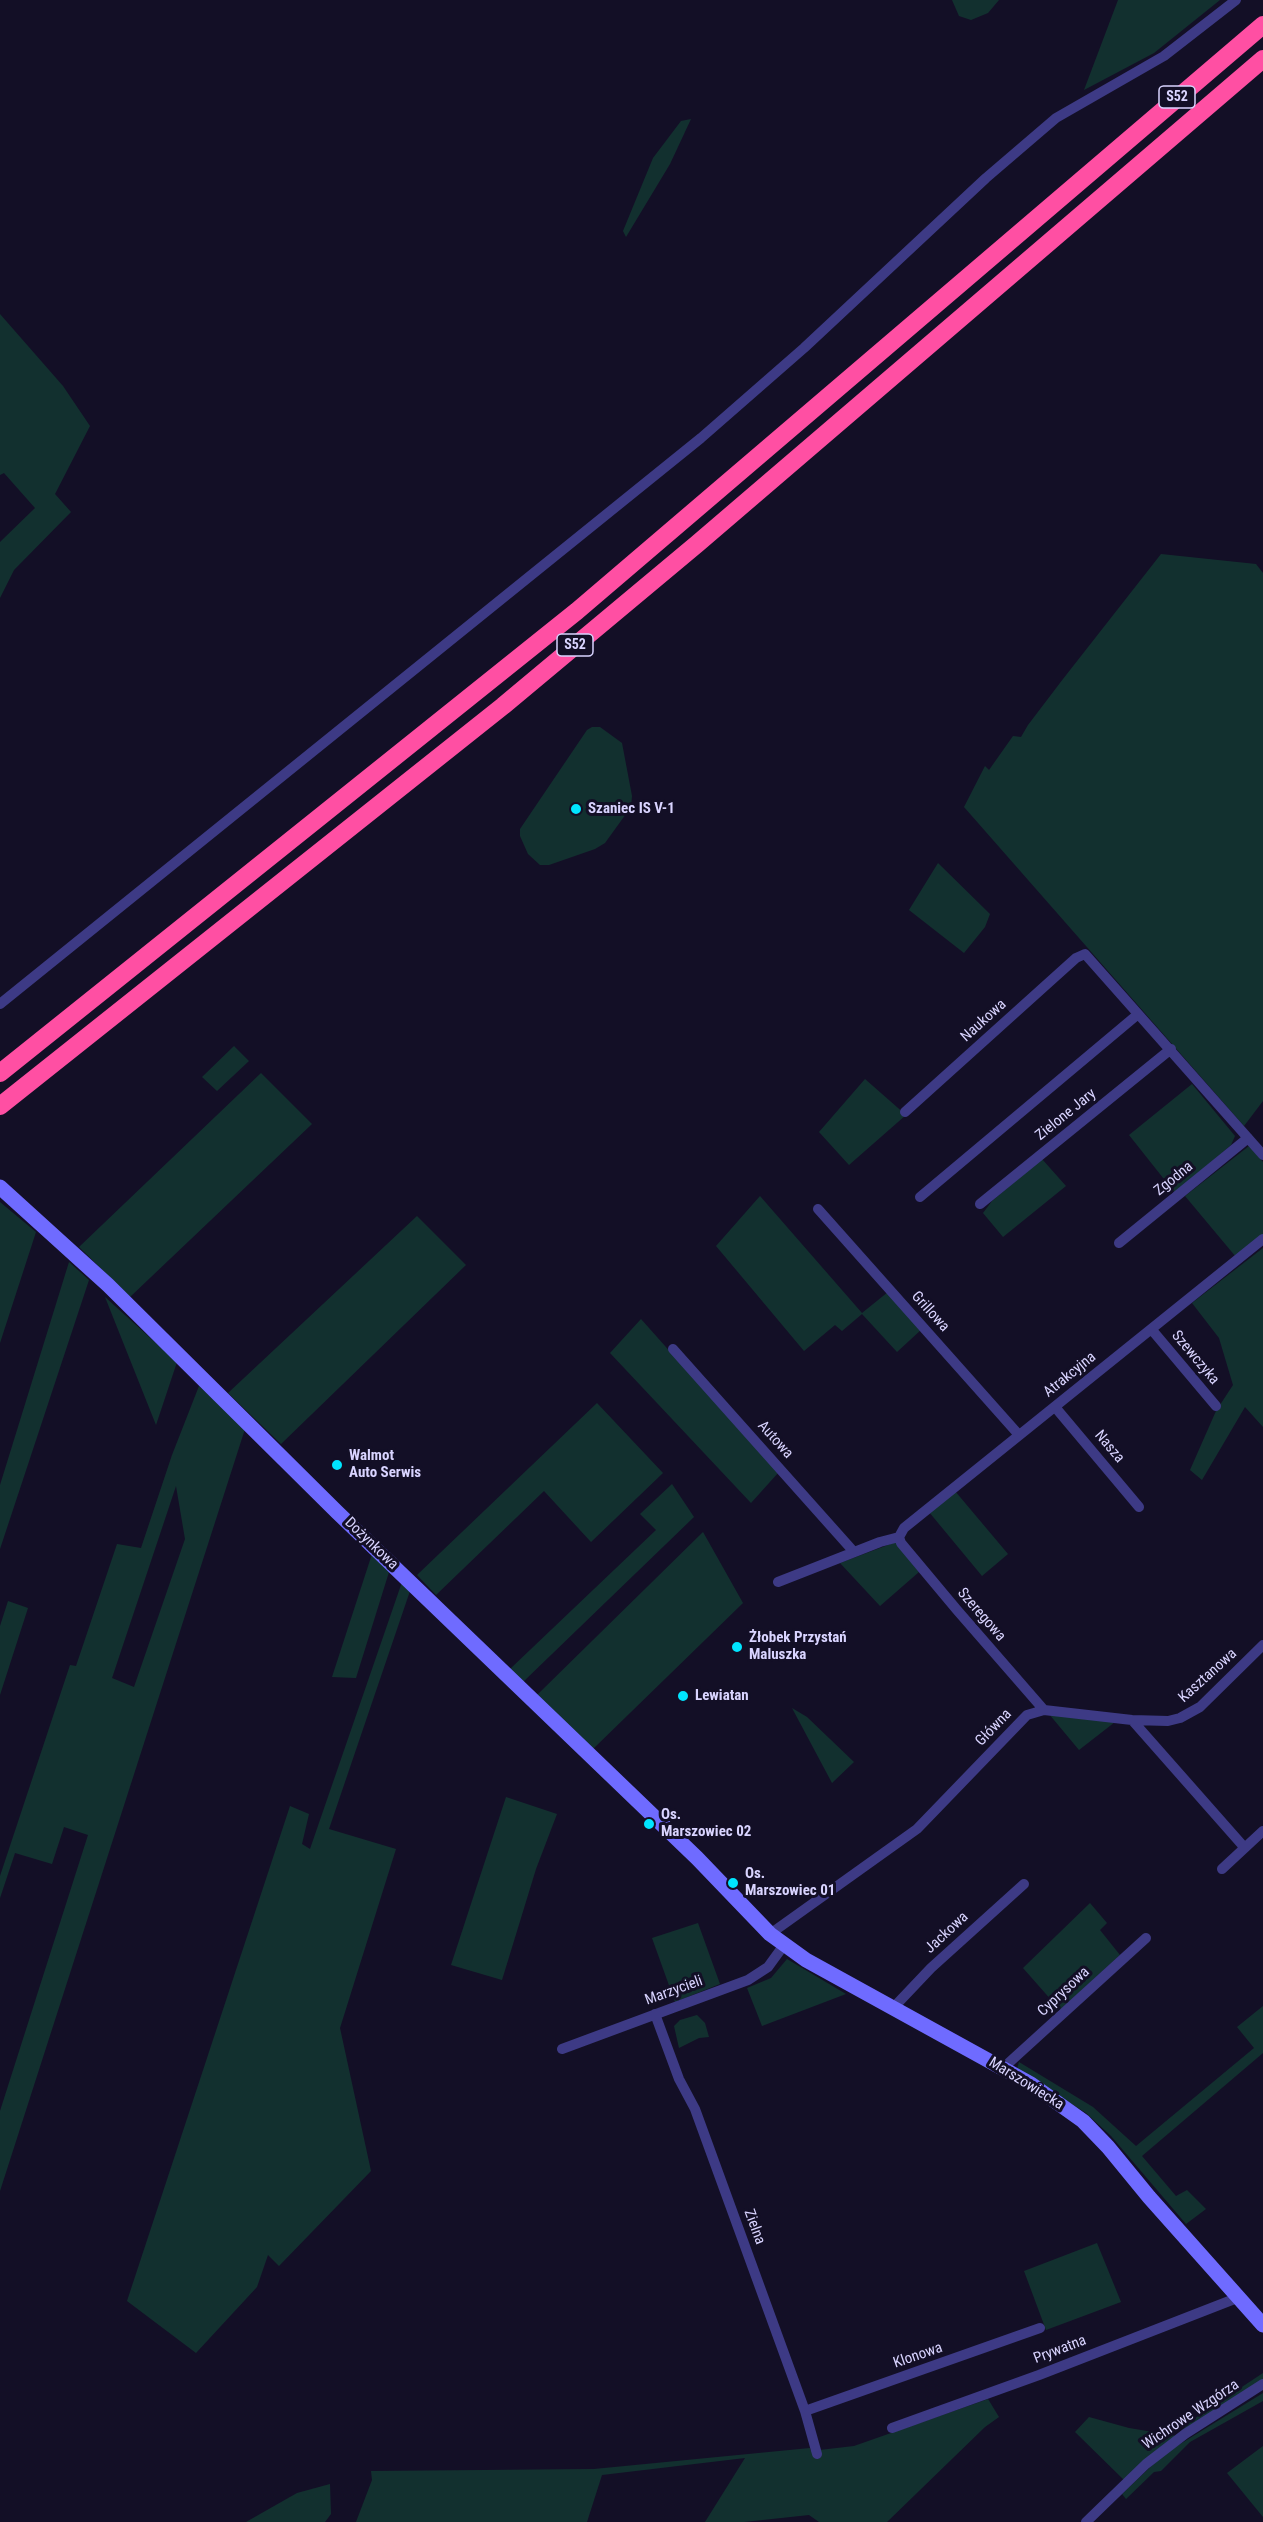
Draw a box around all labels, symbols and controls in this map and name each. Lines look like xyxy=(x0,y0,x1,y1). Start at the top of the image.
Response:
road number: S52 xyxy=(1159,86,1195,108)
road number: S52 xyxy=(557,634,593,656)
place label: Szaniec IS V-1 xyxy=(588,800,675,818)
marker: Szaniec IS V-1 xyxy=(569,802,583,816)
street label: Naukowa xyxy=(958,996,1010,1046)
street label: Zielone Jary xyxy=(1032,1085,1100,1145)
street label: Zgodna xyxy=(1151,1158,1197,1200)
street label: Grillowa xyxy=(907,1288,953,1336)
street label: Szewczyka xyxy=(1167,1327,1223,1389)
street label: Atrakcyjna xyxy=(1040,1348,1100,1402)
street label: Autowa xyxy=(753,1417,797,1463)
street label: Nasza xyxy=(1090,1427,1128,1467)
place label: Walmot Auto Serwis xyxy=(349,1447,421,1482)
marker: Walmot Auto Serwis xyxy=(330,1458,344,1472)
street label: Dożynkowa xyxy=(341,1514,401,1574)
street label: Szeregowa xyxy=(953,1585,1009,1645)
place label: Żłobek Przystań Maluszka xyxy=(749,1629,847,1664)
marker: Żłobek Przystań Maluszka xyxy=(730,1640,744,1654)
street label: Kasztanowa xyxy=(1175,1645,1241,1707)
place label: Lewiatan xyxy=(695,1687,749,1705)
marker: Lewiatan xyxy=(676,1689,690,1703)
street label: Główna xyxy=(972,1706,1016,1750)
place label: Os. Marszowiec 02 xyxy=(661,1806,751,1841)
marker: Os. Marszowiec 02 xyxy=(642,1817,656,1831)
place label: Os. Marszowiec 01 xyxy=(745,1865,835,1900)
marker: Os. Marszowiec 01 xyxy=(726,1876,740,1890)
street label: Jackowa xyxy=(922,1908,972,1958)
street label: Cyprysowa xyxy=(1034,1963,1094,2021)
street label: Marzycieli xyxy=(643,1972,705,2010)
street label: Marszowiecka xyxy=(985,2054,1067,2114)
street label: Zielna xyxy=(739,2207,769,2247)
street label: Prywatna xyxy=(1031,2332,1089,2368)
street label: Klonowa xyxy=(891,2339,945,2373)
street label: Wichrowe Wzgórza xyxy=(1139,2376,1243,2454)

